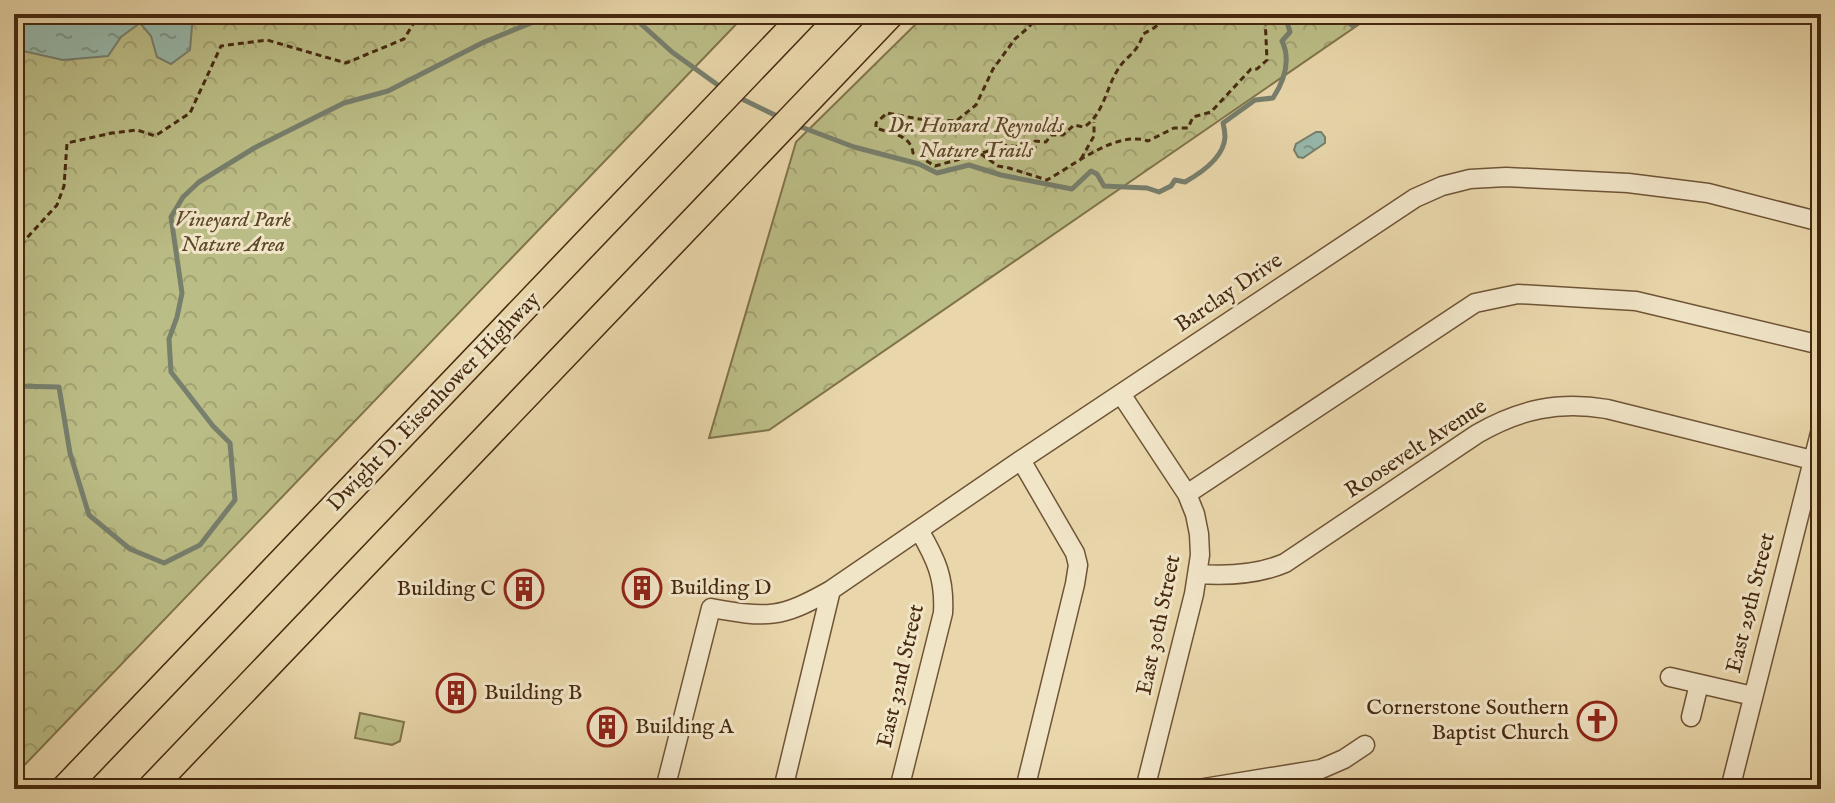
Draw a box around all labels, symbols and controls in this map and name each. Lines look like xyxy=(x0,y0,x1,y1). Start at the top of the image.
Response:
park label: Dr. Howard Reynolds Nature Trails xyxy=(888,112,1064,165)
park label: Vineyard Park Nature Area xyxy=(175,206,291,259)
street label: Barclay Drive xyxy=(1170,247,1288,339)
street label: Dwight D. Eisenhower Highway xyxy=(322,286,547,518)
street label: Roosevelt Avenue xyxy=(1340,393,1492,505)
street label: East 29th Street xyxy=(1720,530,1782,676)
street label: East 30th Street xyxy=(1130,552,1188,698)
building icon: Building D xyxy=(621,567,663,609)
building icon: Building C xyxy=(503,568,545,610)
place label: Building D xyxy=(670,574,772,602)
place label: Building C xyxy=(396,575,496,603)
street label: East 32nd Street xyxy=(871,601,931,750)
building icon: Building B xyxy=(435,672,477,714)
place label: Building B xyxy=(484,679,582,707)
place label: Cornerstone Southern Baptist Church xyxy=(1366,694,1569,747)
church icon: Cornerstone Southern Baptist Church xyxy=(1576,700,1618,742)
building icon: Building A xyxy=(586,706,628,748)
place label: Building A xyxy=(635,713,735,741)

